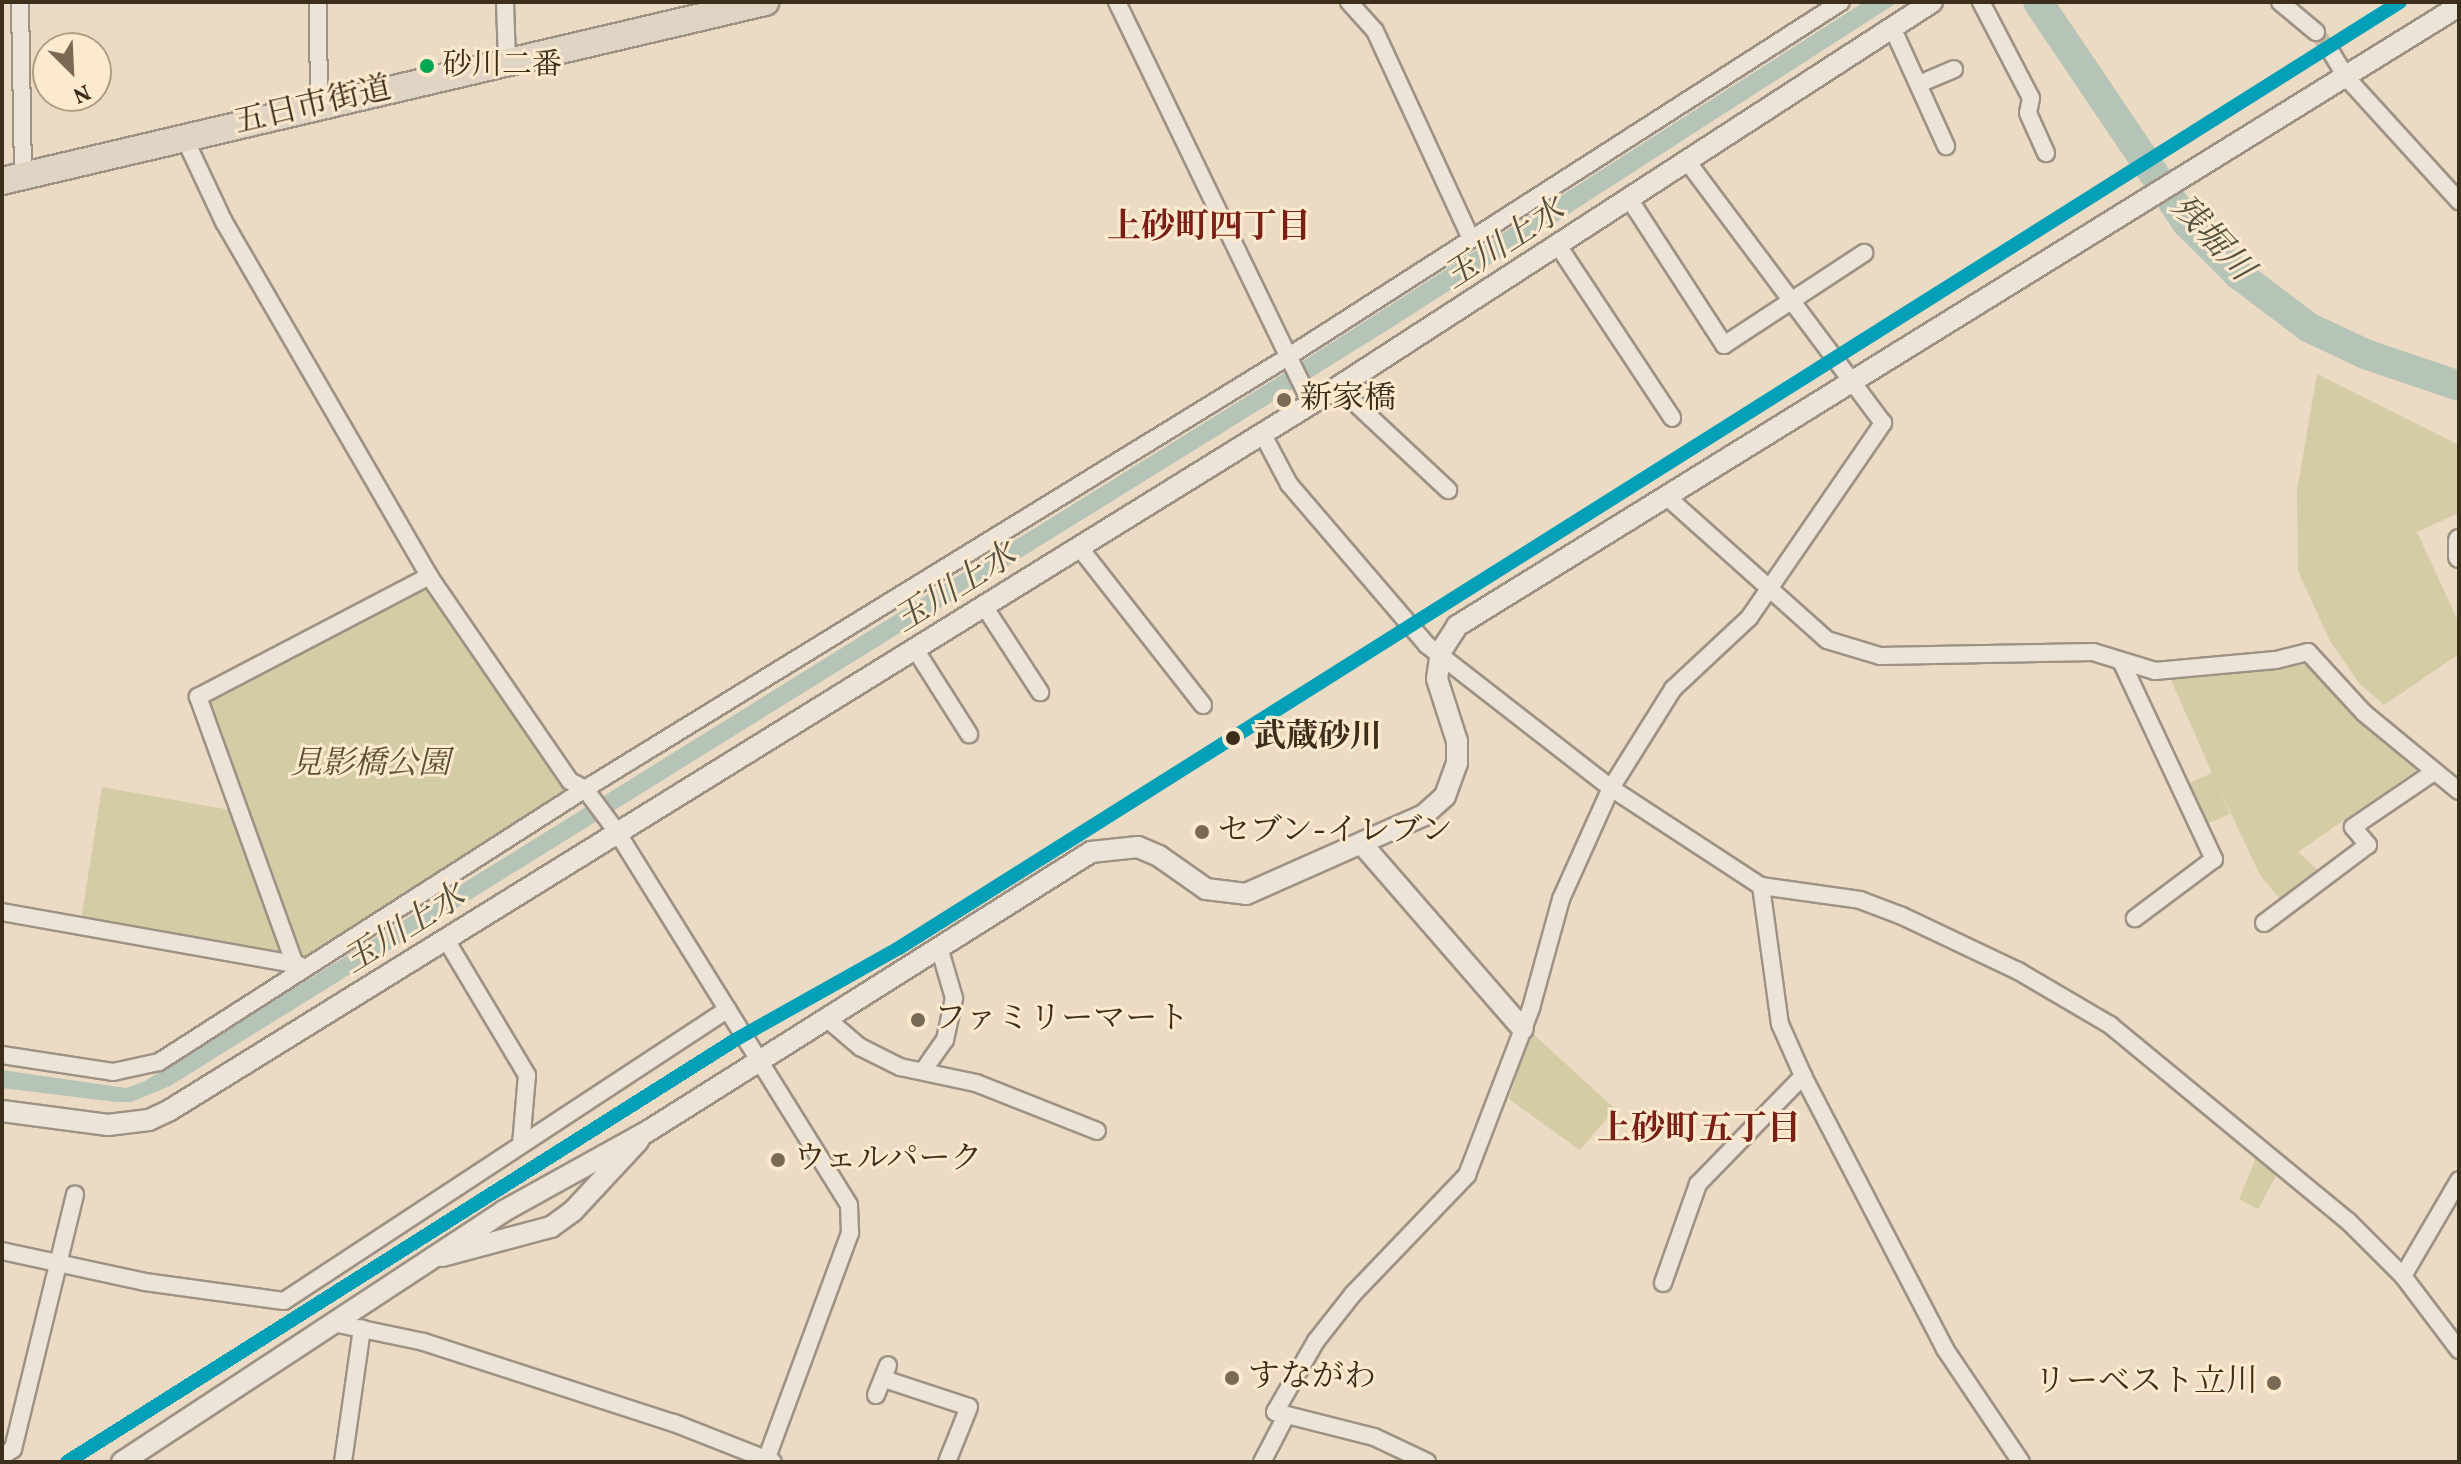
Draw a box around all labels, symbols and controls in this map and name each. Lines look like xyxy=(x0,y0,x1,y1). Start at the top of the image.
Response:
north arrow xyxy=(32,32,112,112)
place label: 砂川二番 xyxy=(442,48,562,84)
marker: 砂川二番 xyxy=(419,58,435,74)
street label: 五日市街道 xyxy=(231,70,395,144)
text: N xyxy=(68,75,95,110)
water label: 残堀川 xyxy=(2161,188,2261,290)
water label: 玉川上水 xyxy=(1437,191,1573,299)
district label: 上砂町四丁目 xyxy=(1107,209,1311,249)
place label: 新家橋 xyxy=(1300,381,1396,419)
marker: 新家橋 xyxy=(1275,391,1293,409)
water label: 玉川上水 xyxy=(888,536,1024,642)
place label: 武蔵砂川 xyxy=(1254,719,1382,757)
marker: 武蔵砂川 xyxy=(1219,724,1247,752)
park label: 見影橋公園 xyxy=(290,746,450,784)
place label: セブン-イレブン xyxy=(1218,813,1455,851)
marker: セブン-イレブン xyxy=(1193,823,1211,841)
water label: 玉川上水 xyxy=(337,877,473,983)
place label: ファミリーマート xyxy=(934,1001,1190,1039)
marker: ファミリーマート xyxy=(909,1011,927,1029)
district label: 上砂町五丁目 xyxy=(1597,1111,1801,1151)
place label: ウェルパーク xyxy=(794,1141,986,1179)
marker: ウェルパーク xyxy=(769,1151,787,1169)
place label: すながわ xyxy=(1248,1359,1376,1397)
place label: リーベスト立川 xyxy=(2034,1364,2258,1402)
marker: すながわ xyxy=(1223,1369,1241,1387)
marker: リーベスト立川 xyxy=(2265,1374,2283,1392)

